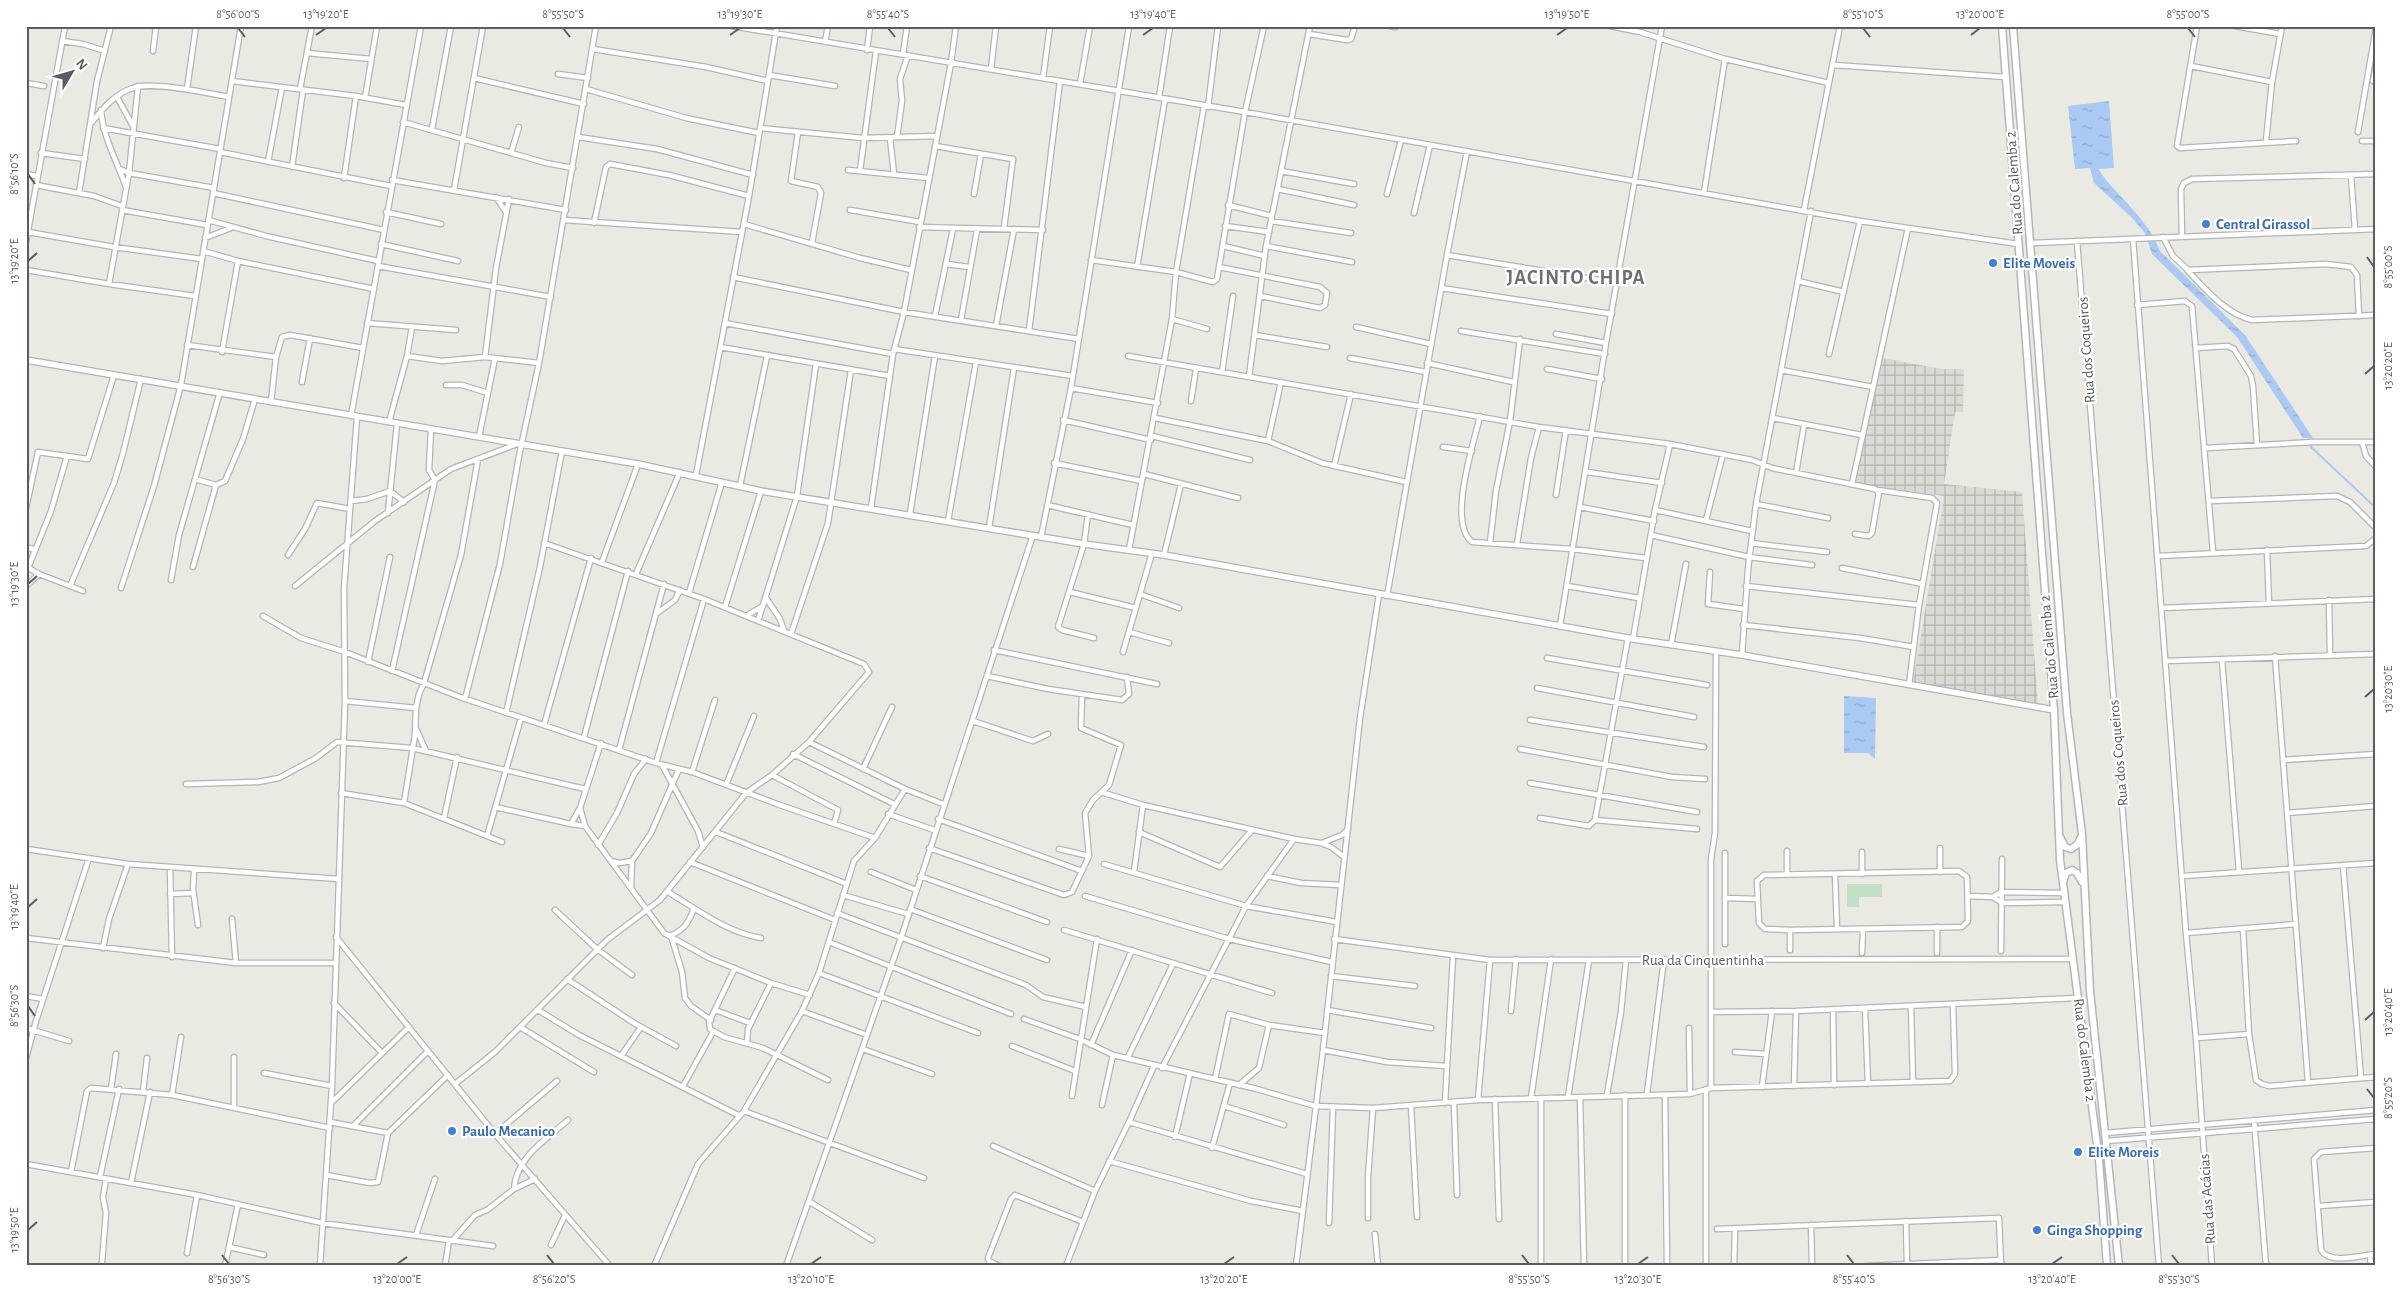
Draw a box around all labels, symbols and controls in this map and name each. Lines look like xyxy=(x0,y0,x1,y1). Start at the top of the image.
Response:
text: 8°56'00"S xyxy=(216,8,260,20)
text: 13°19'20"E xyxy=(303,8,349,20)
text: 8°55'50"S xyxy=(542,8,584,20)
text: 13°19'30"E xyxy=(718,8,763,20)
text: 8°55'40"S xyxy=(867,8,910,20)
text: 13°19'40"E xyxy=(1130,8,1176,20)
text: 13°19'50"E xyxy=(1545,8,1590,20)
text: 8°55'10"S xyxy=(1843,8,1884,20)
text: 13°20'00"E xyxy=(1956,8,2004,20)
text: 8°55'00"S xyxy=(2167,8,2210,20)
north arrow xyxy=(48,48,98,98)
text: N xyxy=(73,56,90,73)
street label: Rua do Calemba 2 xyxy=(2003,130,2026,235)
text: 8°56'10"S xyxy=(8,153,20,195)
place label: Central Girassol xyxy=(2216,217,2310,232)
marker: Central Girassol xyxy=(2200,218,2212,230)
text: 13°19'20"E xyxy=(8,238,20,284)
text: 8°55'00"S xyxy=(2382,245,2394,288)
place label: Elite Moveis xyxy=(2003,256,2075,271)
marker: Elite Moveis xyxy=(1987,257,1999,269)
district label: JACINTO CHIPA xyxy=(1507,268,1645,288)
street label: Rua dos Coqueiros xyxy=(2075,296,2098,404)
text: 13°20'20"E xyxy=(2382,342,2394,390)
text: 13°19'30"E xyxy=(8,561,20,606)
street label: Rua do Calemba 2 xyxy=(2037,594,2062,699)
text: 13°20'30"E xyxy=(2382,665,2394,712)
street label: Rua dos Coqueiros xyxy=(2106,699,2131,807)
text: 13°19'40"E xyxy=(8,884,20,930)
street label: Rua da Cinquentinha xyxy=(1642,953,1764,968)
text: 8°56'30"S xyxy=(8,985,20,1027)
text: 13°20'40"E xyxy=(2382,988,2394,1036)
street label: Rua do Calemba 2 xyxy=(2071,998,2098,1103)
text: 8°55'20"S xyxy=(2382,1077,2394,1119)
place label: Paulo Mecanico xyxy=(462,1124,555,1139)
marker: Paulo Mecanico xyxy=(446,1125,458,1137)
place label: Elite Moreis xyxy=(2088,1145,2159,1160)
marker: Elite Moreis xyxy=(2072,1146,2084,1158)
street label: Rua das Acácias xyxy=(2197,1153,2218,1245)
text: 13°19'50"E xyxy=(8,1207,20,1252)
place label: Ginga Shopping xyxy=(2047,1223,2143,1238)
marker: Ginga Shopping xyxy=(2031,1224,2043,1236)
text: 8°56'30"S xyxy=(208,1273,250,1285)
text: 13°20'00"E xyxy=(373,1273,421,1285)
text: 8°56'20"S xyxy=(533,1273,576,1285)
text: 13°20'10"E xyxy=(788,1273,834,1285)
text: 13°20'20"E xyxy=(1200,1273,1248,1285)
text: 8°55'50"S xyxy=(1508,1273,1550,1285)
text: 13°20'30"E xyxy=(1615,1273,1662,1285)
text: 8°55'40"S xyxy=(1833,1273,1876,1285)
text: 13°20'40"E xyxy=(2028,1273,2076,1285)
text: 8°55'30"S xyxy=(2158,1273,2200,1285)

